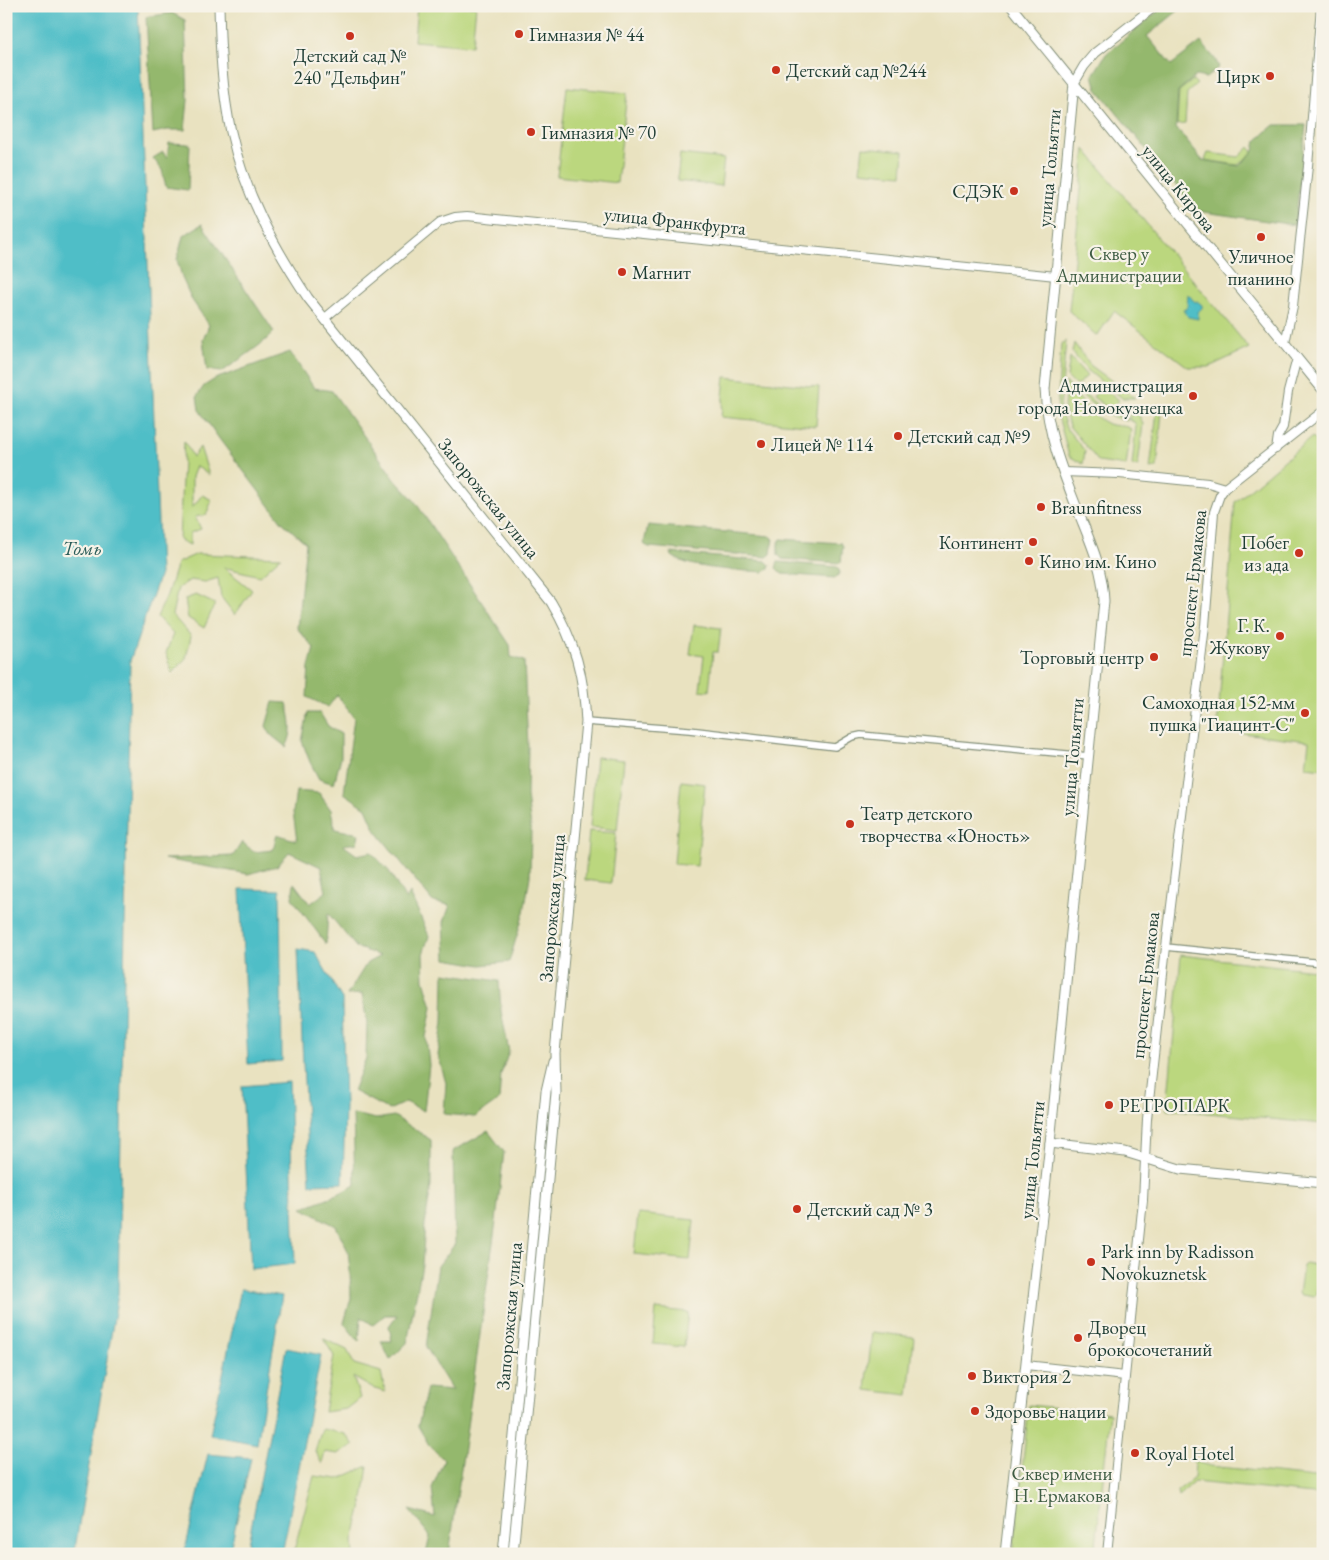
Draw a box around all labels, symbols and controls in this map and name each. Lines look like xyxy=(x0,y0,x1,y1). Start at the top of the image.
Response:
place label: Гимназия № 44 xyxy=(529,22,645,47)
marker: Гимназия № 44 xyxy=(513,28,525,40)
marker: Детский сад № 240 "Дельфин" xyxy=(344,30,356,42)
place label: Детский сад № 240 "Дельфин" xyxy=(294,43,407,90)
place label: Детский сад №244 xyxy=(786,58,927,83)
marker: Детский сад №244 xyxy=(770,64,782,76)
place label: Цирк xyxy=(1216,64,1260,89)
marker: Цирк xyxy=(1264,70,1276,82)
street label: улица Тольятти xyxy=(1031,108,1067,228)
place label: Гимназия № 70 xyxy=(541,120,656,145)
marker: Гимназия № 70 xyxy=(525,126,537,138)
street label: улица Кирова xyxy=(1136,139,1222,237)
place label: СДЭК xyxy=(952,179,1004,204)
marker: СДЭК xyxy=(1008,185,1020,197)
street label: улица Франкфурта xyxy=(603,201,748,241)
marker: Уличное пианино xyxy=(1255,231,1267,243)
park label: Сквер у Администрации xyxy=(1055,241,1182,288)
place label: Уличное пианино xyxy=(1228,244,1294,291)
place label: Магнит xyxy=(632,260,691,285)
marker: Магнит xyxy=(616,266,628,278)
place label: Администрация города Новокузнецка xyxy=(1018,373,1183,420)
marker: Администрация города Новокузнецка xyxy=(1187,390,1199,402)
place label: Детский сад №9 xyxy=(908,424,1030,449)
marker: Детский сад №9 xyxy=(892,430,904,442)
street label: Запорожская улица xyxy=(433,432,546,564)
place label: Лицей № 114 xyxy=(771,432,874,457)
marker: Лицей № 114 xyxy=(755,438,767,450)
place label: Braunfitness xyxy=(1051,495,1142,520)
marker: Braunfitness xyxy=(1035,501,1047,513)
street label: проспект Ермакова xyxy=(1172,508,1212,658)
place label: Континент xyxy=(939,530,1023,555)
place label: Побег из ада xyxy=(1241,530,1289,577)
water label: Томь xyxy=(62,535,102,561)
marker: Континент xyxy=(1027,536,1039,548)
marker: Побег из ада xyxy=(1293,547,1305,559)
place label: Кино им. Кино xyxy=(1039,549,1157,574)
marker: Кино им. Кино xyxy=(1023,555,1035,567)
place label: Г. К. Жукову xyxy=(1209,613,1271,660)
marker: Г. К. Жукову xyxy=(1274,630,1286,642)
place label: Торговый центр xyxy=(1020,645,1144,670)
marker: Торговый центр xyxy=(1148,651,1160,663)
place label: Самоходная 152-мм пушка "Гиацинт-С" xyxy=(1142,690,1295,737)
street label: улица Тольятти xyxy=(1054,697,1090,817)
marker: Самоходная 152-мм пушка "Гиацинт-С" xyxy=(1299,707,1311,719)
place label: Театр детского творчества «Юность» xyxy=(860,801,1030,848)
marker: Театр детского творчества «Юность» xyxy=(844,818,856,830)
street label: Запорожская улица xyxy=(533,833,571,983)
street label: проспект Ермакова xyxy=(1125,910,1165,1060)
place label: РЕТРОПАРК xyxy=(1119,1093,1230,1118)
marker: РЕТРОПАРК xyxy=(1103,1099,1115,1111)
street label: улица Тольятти xyxy=(1013,1100,1051,1220)
place label: Детский сад № 3 xyxy=(807,1197,933,1222)
marker: Детский сад № 3 xyxy=(791,1203,803,1215)
place label: Park inn by Radisson Novokuznetsk xyxy=(1101,1239,1254,1286)
street label: Запорожская улица xyxy=(490,1241,528,1391)
marker: Park inn by Radisson Novokuznetsk xyxy=(1085,1256,1097,1268)
place label: Дворец брокосочетаний xyxy=(1088,1315,1212,1362)
marker: Дворец брокосочетаний xyxy=(1072,1332,1084,1344)
place label: Виктория 2 xyxy=(982,1364,1071,1389)
marker: Виктория 2 xyxy=(966,1370,978,1382)
place label: Здоровье нации xyxy=(985,1399,1106,1424)
marker: Здоровье нации xyxy=(969,1405,981,1417)
place label: Royal Hotel xyxy=(1145,1441,1235,1466)
marker: Royal Hotel xyxy=(1129,1447,1141,1459)
park label: Сквер имени Н. Ермакова xyxy=(1012,1461,1112,1508)

